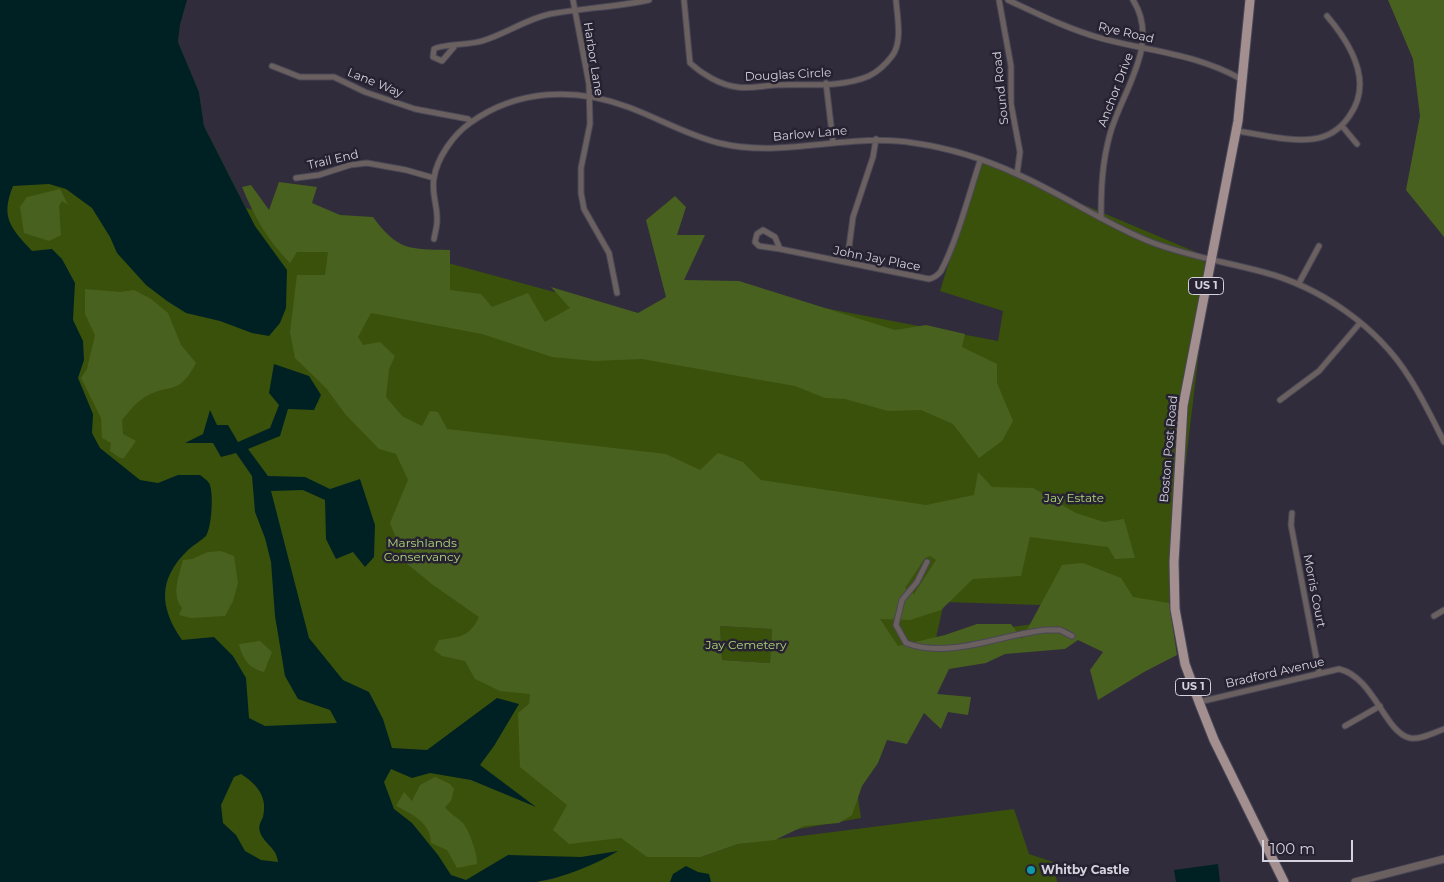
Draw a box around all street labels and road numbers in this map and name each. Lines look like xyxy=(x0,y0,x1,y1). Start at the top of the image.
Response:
street label: Rye Road xyxy=(1097,20,1155,46)
street label: Harbor Lane xyxy=(580,21,606,97)
street label: Sound Road xyxy=(990,51,1012,125)
street label: Anchor Drive xyxy=(1095,51,1137,129)
street label: Lane Way xyxy=(345,65,405,101)
street label: Douglas Circle xyxy=(744,66,832,84)
street label: Barlow Lane xyxy=(772,124,848,144)
street label: Trail End xyxy=(306,147,360,173)
street label: John Jay Place xyxy=(832,244,922,274)
road number: US 1 xyxy=(1188,278,1224,294)
street label: Boston Post Road xyxy=(1157,395,1181,503)
street label: Morris Court xyxy=(1300,553,1328,629)
street label: Bradford Avenue xyxy=(1224,655,1326,691)
road number: US 1 xyxy=(1176,679,1210,696)

